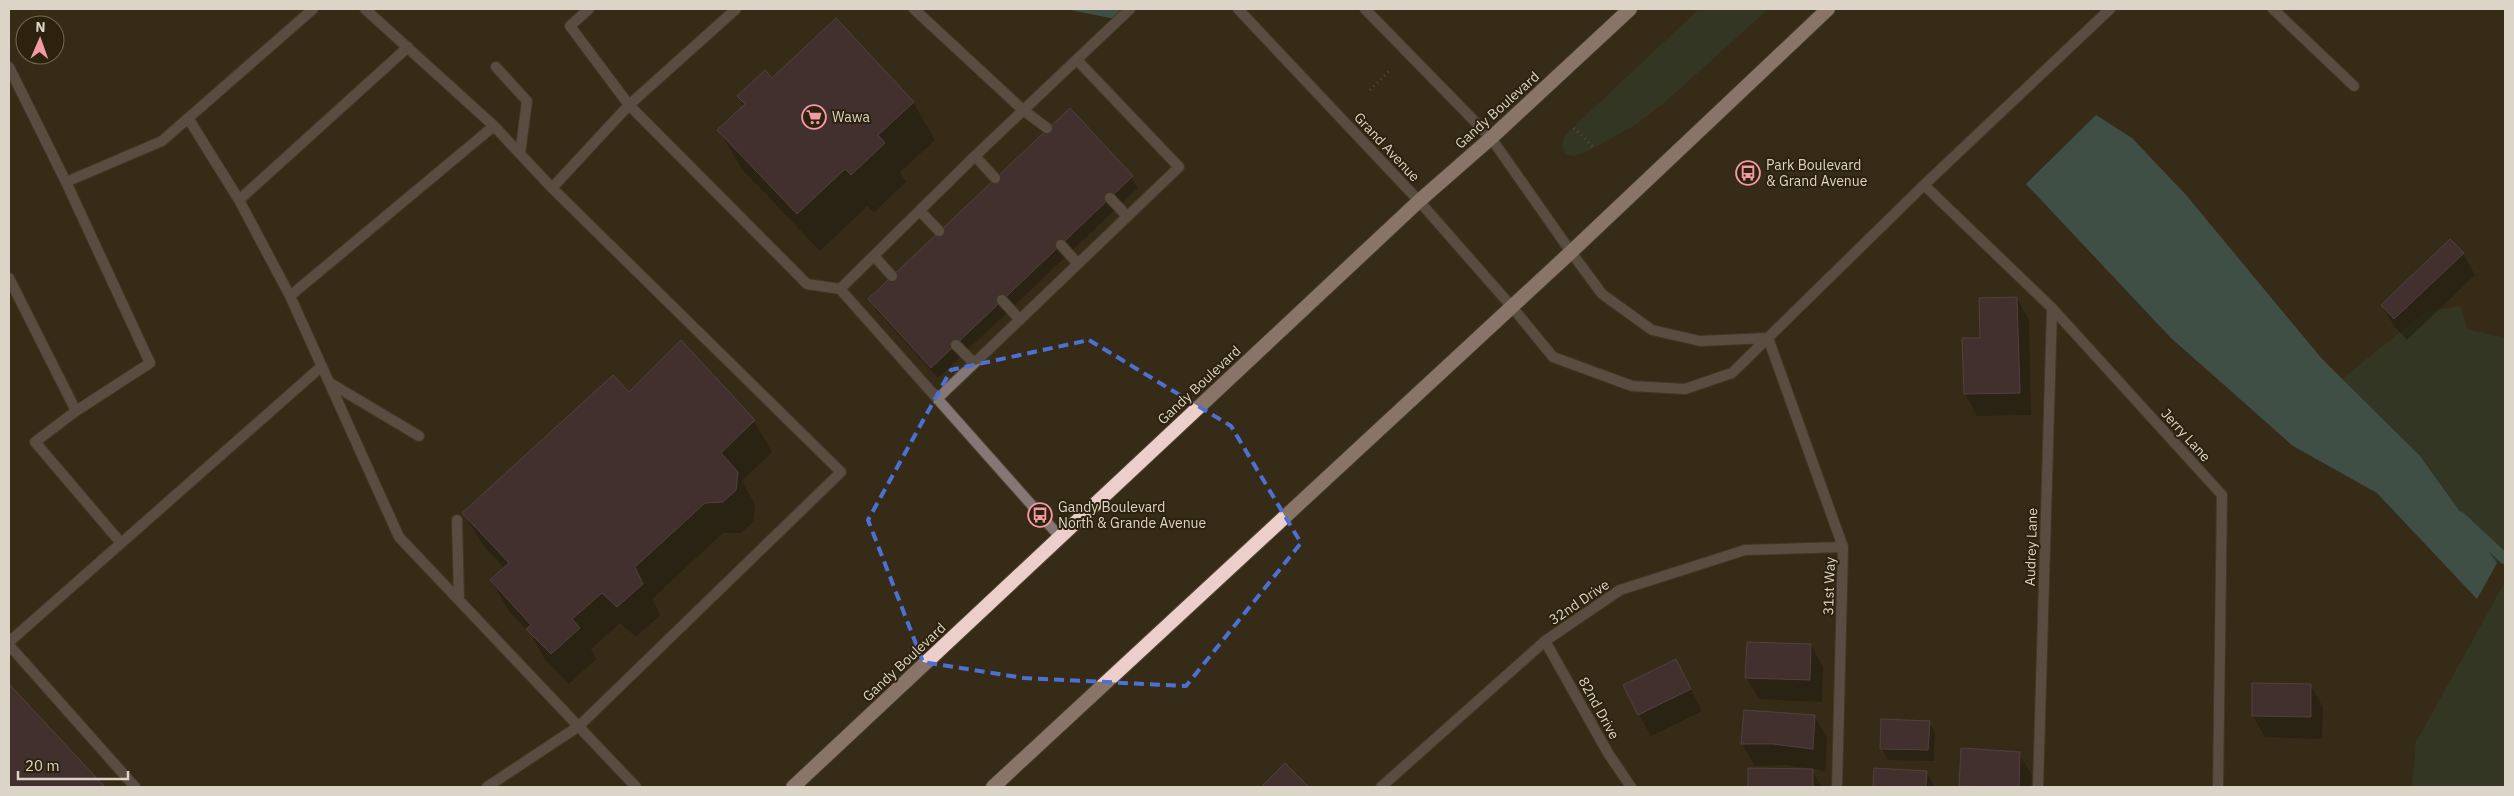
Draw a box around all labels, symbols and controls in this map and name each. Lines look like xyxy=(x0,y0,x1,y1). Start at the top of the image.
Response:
north arrow xyxy=(15,15,65,65)
text: N xyxy=(35,18,46,36)
street label: Gandy Boulevard xyxy=(1451,67,1543,153)
supermarket icon: Wawa xyxy=(801,104,827,130)
place label: Wawa xyxy=(832,108,870,126)
street label: Grand Avenue xyxy=(1350,109,1424,186)
place label: Park Boulevard & Grand Avenue xyxy=(1766,156,1868,190)
bus stop icon: Park Boulevard & Grand Avenue xyxy=(1735,160,1761,186)
street label: Gandy Boulevard xyxy=(1154,342,1244,428)
street label: Jerry Lane xyxy=(2157,405,2215,466)
place label: Gandy Boulevard North & Grande Avenue xyxy=(1058,498,1207,532)
bus stop icon: Gandy Boulevard North & Grande Avenue xyxy=(1027,502,1053,528)
street label: Audrey Lane xyxy=(2021,507,2041,586)
street label: 31st Way xyxy=(1819,556,1839,616)
street label: 32nd Drive xyxy=(1546,575,1613,629)
street label: Gandy Boulevard xyxy=(859,619,949,705)
street label: 82nd Drive xyxy=(1574,674,1624,743)
scale bar xyxy=(18,748,128,780)
text: 20 m xyxy=(25,756,60,775)

